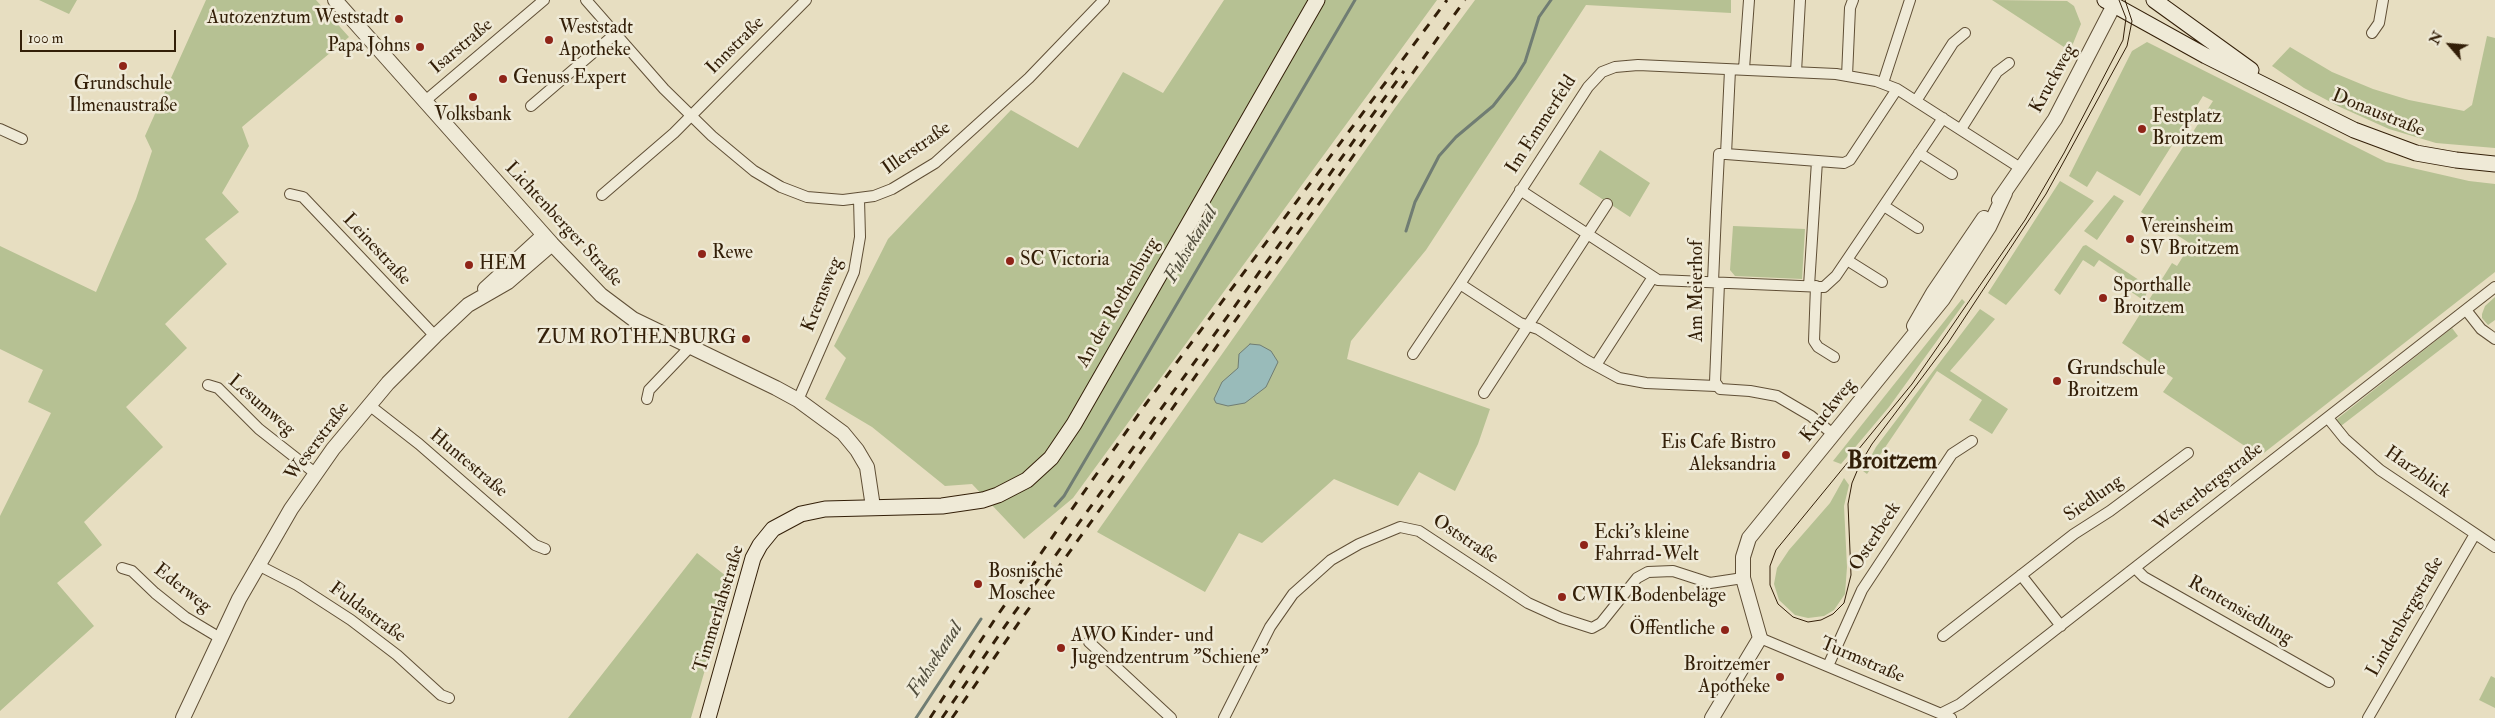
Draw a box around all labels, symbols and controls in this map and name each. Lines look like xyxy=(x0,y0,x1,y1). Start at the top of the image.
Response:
place label: Autozenztum Weststadt xyxy=(207,8,389,30)
street label: Innstraße xyxy=(702,12,770,80)
marker: Autozenztum Weststadt xyxy=(393,13,405,25)
street label: Isarstraße xyxy=(426,14,498,80)
place label: Weststadt Apotheke xyxy=(559,18,633,62)
scale bar xyxy=(22,20,179,52)
north arrow xyxy=(2425,20,2475,70)
text: 100 m xyxy=(28,29,63,48)
text: N xyxy=(2426,29,2447,47)
marker: Weststadt Apotheke xyxy=(543,34,555,46)
place label: Papa Johns xyxy=(327,36,410,58)
street label: Kruckweg xyxy=(2026,40,2082,118)
marker: Papa Johns xyxy=(414,41,426,53)
marker: Grundschule Ilmenaustraße xyxy=(117,60,129,72)
place label: Genuss Expert xyxy=(513,68,626,90)
street label: Im Emmerfeld xyxy=(1502,72,1582,178)
marker: Genuss Expert xyxy=(497,73,509,85)
place label: Grundschule Ilmenaustraße xyxy=(69,74,177,118)
street label: Donaustraße xyxy=(2328,85,2428,143)
marker: Volksbank xyxy=(467,91,479,103)
place label: Volksbank xyxy=(434,105,512,127)
place label: Festplatz Broitzem xyxy=(2152,107,2223,151)
street label: Illerstraße xyxy=(878,117,956,181)
marker: Festplatz Broitzem xyxy=(2136,123,2148,135)
street label: Lichtenberger Straße xyxy=(499,158,627,292)
water label: Fuhsekanal xyxy=(1160,203,1224,287)
street label: Leinestraße xyxy=(337,209,415,291)
place label: Vereinsheim SV Broitzem xyxy=(2140,217,2239,261)
marker: Vereinsheim SV Broitzem xyxy=(2124,233,2136,245)
street label: An der Rothenburg xyxy=(1073,234,1165,372)
street label: Am Meierhof xyxy=(1687,240,1709,342)
place label: Rewe xyxy=(712,243,753,265)
marker: Rewe xyxy=(696,248,708,260)
place label: SC Victoria xyxy=(1020,250,1110,272)
place label: HEM xyxy=(479,254,527,276)
street label: Kremsweg xyxy=(798,254,848,336)
marker: SC Victoria xyxy=(1004,255,1016,267)
marker: HEM xyxy=(463,259,475,271)
place label: Sporthalle Broitzem xyxy=(2113,276,2191,320)
marker: Sporthalle Broitzem xyxy=(2097,292,2109,304)
place label: ZUM ROTHENBURG xyxy=(537,328,736,350)
marker: ZUM ROTHENBURG xyxy=(740,333,752,345)
place label: Grundschule Broitzem xyxy=(2067,359,2166,403)
street label: Lesumweg xyxy=(223,371,299,441)
street label: Kruckweg xyxy=(1796,374,1862,448)
marker: Grundschule Broitzem xyxy=(2051,375,2063,387)
street label: Weserstraße xyxy=(281,398,355,486)
street label: Huntestraße xyxy=(424,425,512,503)
place label: Eis Cafe Bistro Aleksandria xyxy=(1661,433,1776,477)
street label: Westerbergstraße xyxy=(2150,438,2268,538)
street label: Harzblick xyxy=(2380,442,2454,504)
marker: Eis Cafe Bistro Aleksandria xyxy=(1780,449,1792,461)
district label: Broitzem xyxy=(1847,449,1937,477)
street label: Siedlung xyxy=(2060,471,2128,527)
street label: Osterbeek xyxy=(1845,498,1907,576)
street label: Oststraße xyxy=(1428,510,1502,570)
place label: Ecki's kleine Fahrrad-Welt xyxy=(1594,523,1699,567)
marker: Ecki's kleine Fahrrad-Welt xyxy=(1578,539,1590,551)
street label: Timmerlahstraße xyxy=(690,543,750,675)
street label: Lindenbergstraße xyxy=(2362,553,2450,681)
street label: Ederweg xyxy=(149,559,215,619)
place label: Bosnische Moschee xyxy=(988,562,1063,606)
street label: Rentensiedlung xyxy=(2183,572,2297,650)
street label: Fuldastraße xyxy=(324,578,410,648)
marker: Bosnische Moschee xyxy=(972,578,984,590)
place label: CWIK Bodenbeläge xyxy=(1572,586,1726,608)
marker: CWIK Bodenbeläge xyxy=(1556,591,1568,603)
water label: Fuhsekanal xyxy=(903,618,969,702)
place label: Öffentliche xyxy=(1630,619,1715,641)
marker: Öffentliche xyxy=(1719,624,1731,636)
place label: AWO Kinder- und Jugendzentrum "Schiene" xyxy=(1071,626,1269,670)
street label: Turmstraße xyxy=(1816,633,1908,689)
marker: AWO Kinder- und Jugendzentrum "Schiene" xyxy=(1055,642,1067,654)
place label: Broitzemer Apotheke xyxy=(1684,655,1770,699)
marker: Broitzemer Apotheke xyxy=(1774,671,1786,683)

